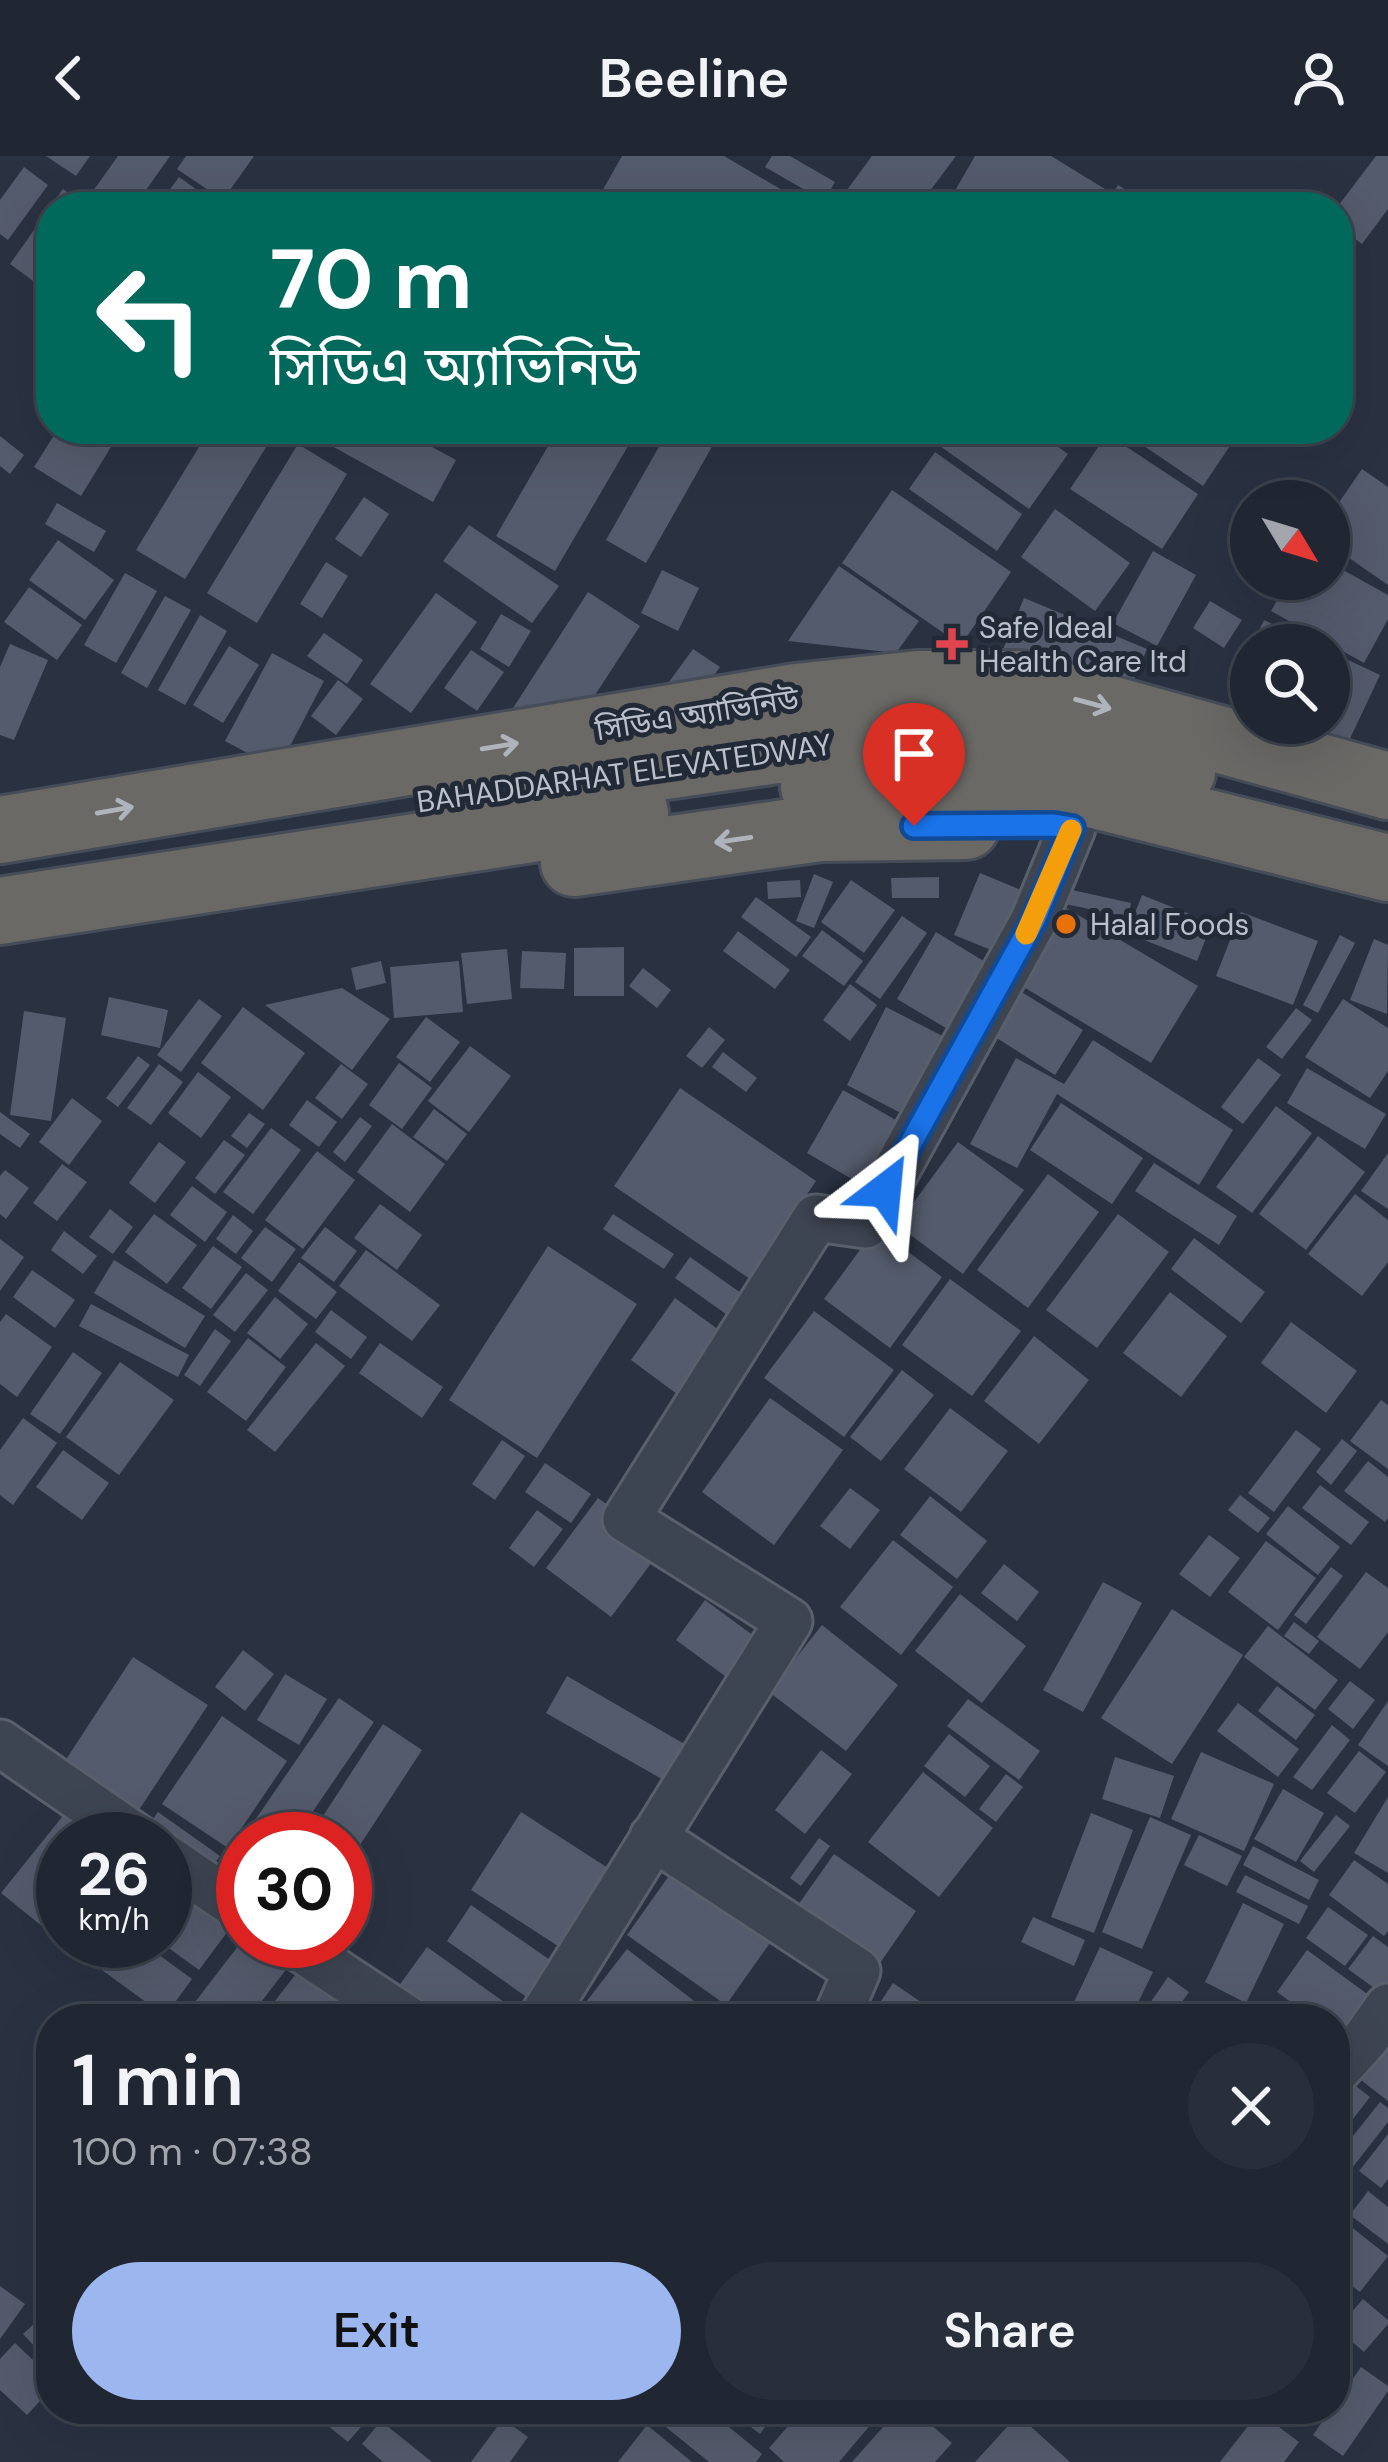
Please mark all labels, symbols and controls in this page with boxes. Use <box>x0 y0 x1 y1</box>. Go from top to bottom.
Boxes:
text: Beeline <box>599 43 789 114</box>
icon: back <box>36 45 102 111</box>
icon: person <box>1286 45 1352 111</box>
text: 70 m <box>270 225 473 334</box>
icon: left <box>72 240 228 396</box>
text: সিডিএ অ্যাভিনিউ <box>270 331 639 402</box>
north arrow <box>1230 480 1350 600</box>
map controls <box>1230 480 1350 744</box>
place label: Safe Ideal Health Care ltd <box>979 608 1187 681</box>
button: search <box>1230 624 1350 744</box>
marker: Safe Ideal Health Care ltd <box>936 628 968 660</box>
street label: সিডিএ অ্যাভিনিউ <box>592 679 802 749</box>
one-way arrow <box>1073 695 1111 717</box>
pin <box>863 703 965 826</box>
icon: arrive <box>881 721 947 787</box>
street label: BAHADDARHAT ELEVATEDWAY <box>414 725 834 821</box>
one-way arrow <box>480 733 519 756</box>
one-way arrow <box>95 798 134 821</box>
one-way arrow <box>715 829 754 852</box>
place label: Halal Foods <box>1090 905 1249 944</box>
marker: Halal Foods <box>1053 911 1079 937</box>
position arrow <box>822 1127 948 1253</box>
speed limit sign: 30 <box>216 1812 372 1968</box>
text: 26 <box>78 1835 150 1914</box>
text: km/h <box>79 1900 149 1939</box>
text: 1 min <box>72 2034 244 2127</box>
button: close <box>1188 2043 1314 2169</box>
text: 100 m · 07:38 <box>72 2126 313 2177</box>
button: Exit <box>72 2262 681 2400</box>
button: Share <box>705 2262 1314 2400</box>

